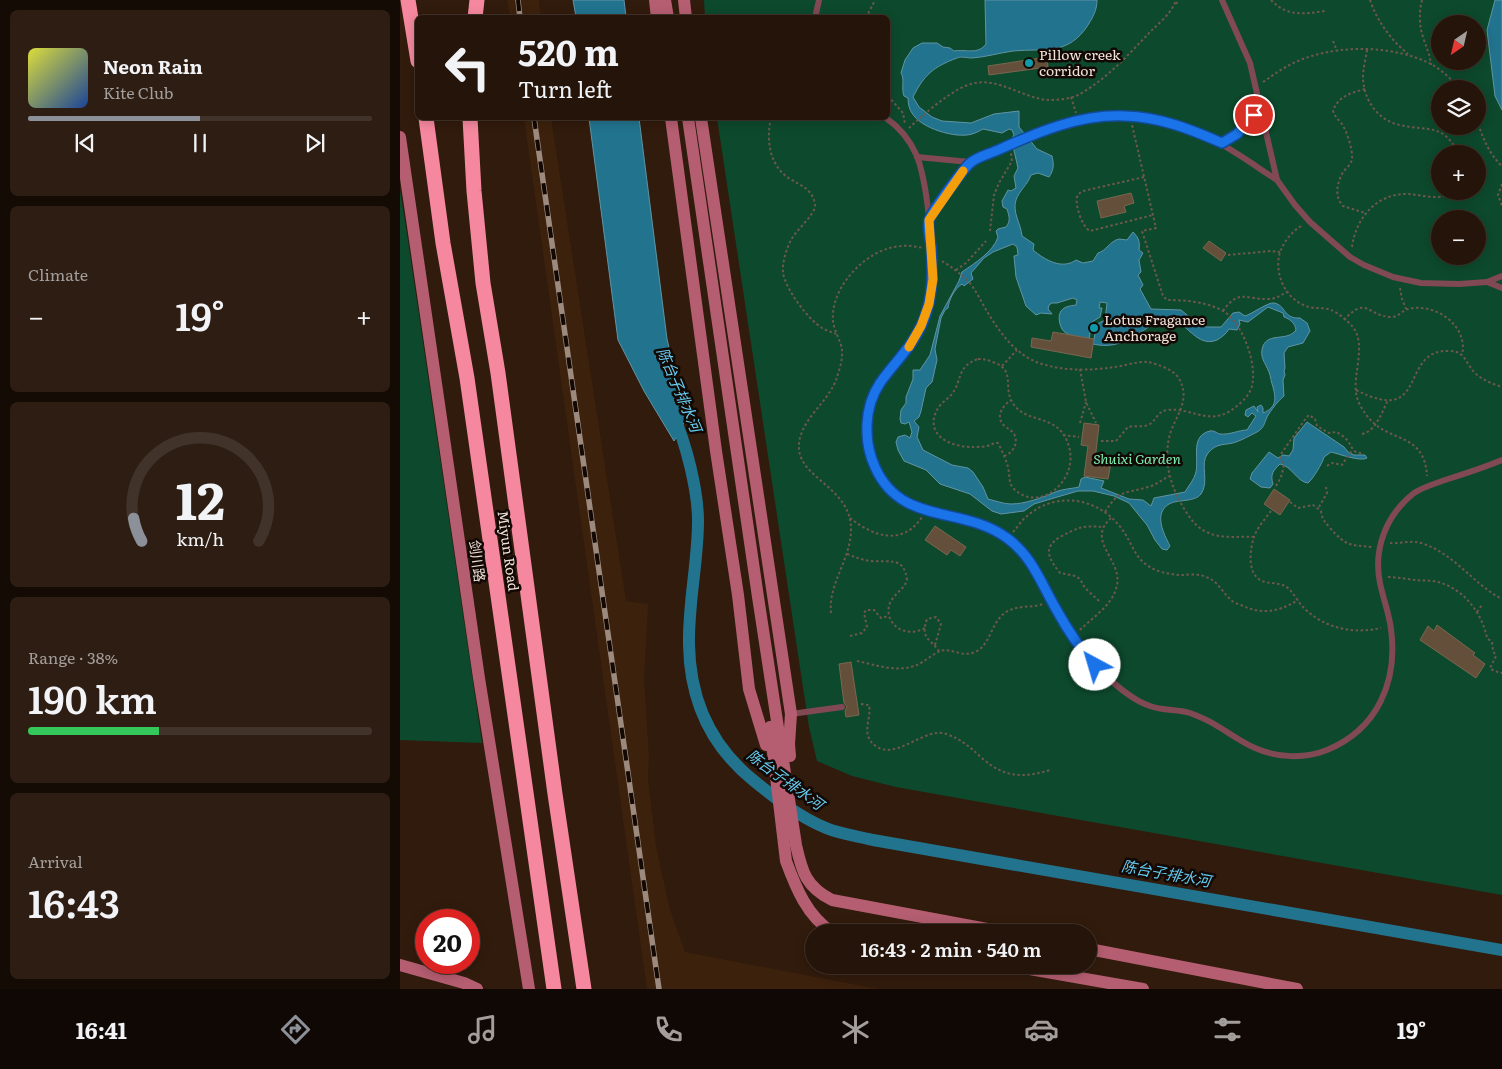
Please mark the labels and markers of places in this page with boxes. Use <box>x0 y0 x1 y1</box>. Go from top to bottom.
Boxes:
place label: Pillow creek corridor <box>1039 44 1121 80</box>
marker: Pillow creek corridor <box>1023 57 1035 69</box>
pin <box>1233 94 1275 136</box>
place label: Lotus Fragance Anchorage <box>1104 309 1205 345</box>
marker: Lotus Fragance Anchorage <box>1088 322 1100 334</box>

